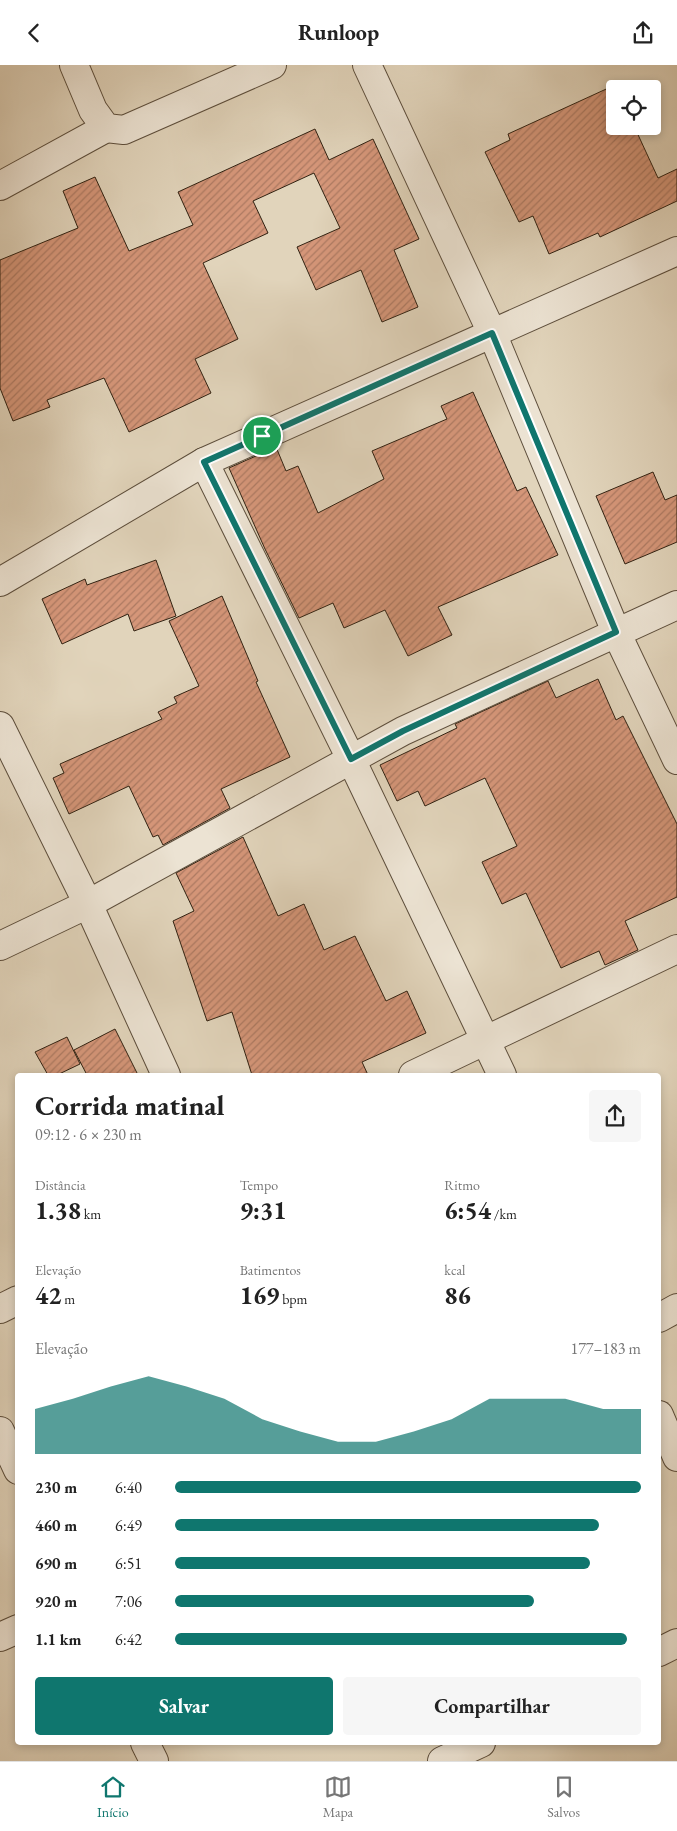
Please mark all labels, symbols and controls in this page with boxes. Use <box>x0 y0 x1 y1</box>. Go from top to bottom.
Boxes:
text: Runloop <box>298 18 379 47</box>
icon: back <box>20 19 48 47</box>
icon: share <box>629 19 657 47</box>
map controls <box>606 80 661 135</box>
button: locate <box>606 80 661 135</box>
pin <box>241 415 283 457</box>
icon: arrive <box>248 422 276 450</box>
text: Corrida matinal <box>35 1087 224 1123</box>
button: share <box>589 1090 641 1142</box>
text: 09:12 · 6 × 230 m <box>35 1124 142 1145</box>
text: Distância <box>35 1176 86 1194</box>
text: Tempo <box>240 1176 278 1194</box>
text: Ritmo <box>444 1176 480 1194</box>
text: 1.38 <box>35 1194 81 1226</box>
text: 9:31 <box>240 1194 286 1226</box>
text: 6:54 <box>444 1194 491 1226</box>
text: km <box>81 1205 101 1223</box>
text: /km <box>491 1205 517 1223</box>
text: Elevação <box>35 1261 81 1279</box>
text: Batimentos <box>240 1261 301 1279</box>
text: kcal <box>444 1261 465 1279</box>
text: 42 <box>35 1279 61 1311</box>
text: 169 <box>240 1279 279 1311</box>
text: 86 <box>444 1279 471 1311</box>
text: m <box>61 1290 75 1308</box>
text: bpm <box>279 1290 308 1308</box>
text: Elevação <box>35 1338 88 1359</box>
text: 177–183 m <box>570 1338 641 1359</box>
text: 230 m <box>35 1477 77 1498</box>
text: 6:40 <box>115 1477 142 1498</box>
text: 460 m <box>35 1515 77 1536</box>
text: 6:49 <box>115 1515 142 1536</box>
text: 690 m <box>35 1553 77 1574</box>
text: 6:51 <box>115 1553 142 1574</box>
text: 920 m <box>35 1591 77 1612</box>
text: 7:06 <box>115 1591 142 1612</box>
text: 1.1 km <box>35 1629 81 1650</box>
text: 6:42 <box>115 1629 142 1650</box>
button: Salvar <box>35 1677 333 1735</box>
button: Compartilhar <box>343 1677 641 1735</box>
tab: Início <box>97 1773 129 1821</box>
tab: Mapa <box>323 1773 353 1821</box>
tab: Salvos <box>547 1773 580 1821</box>

